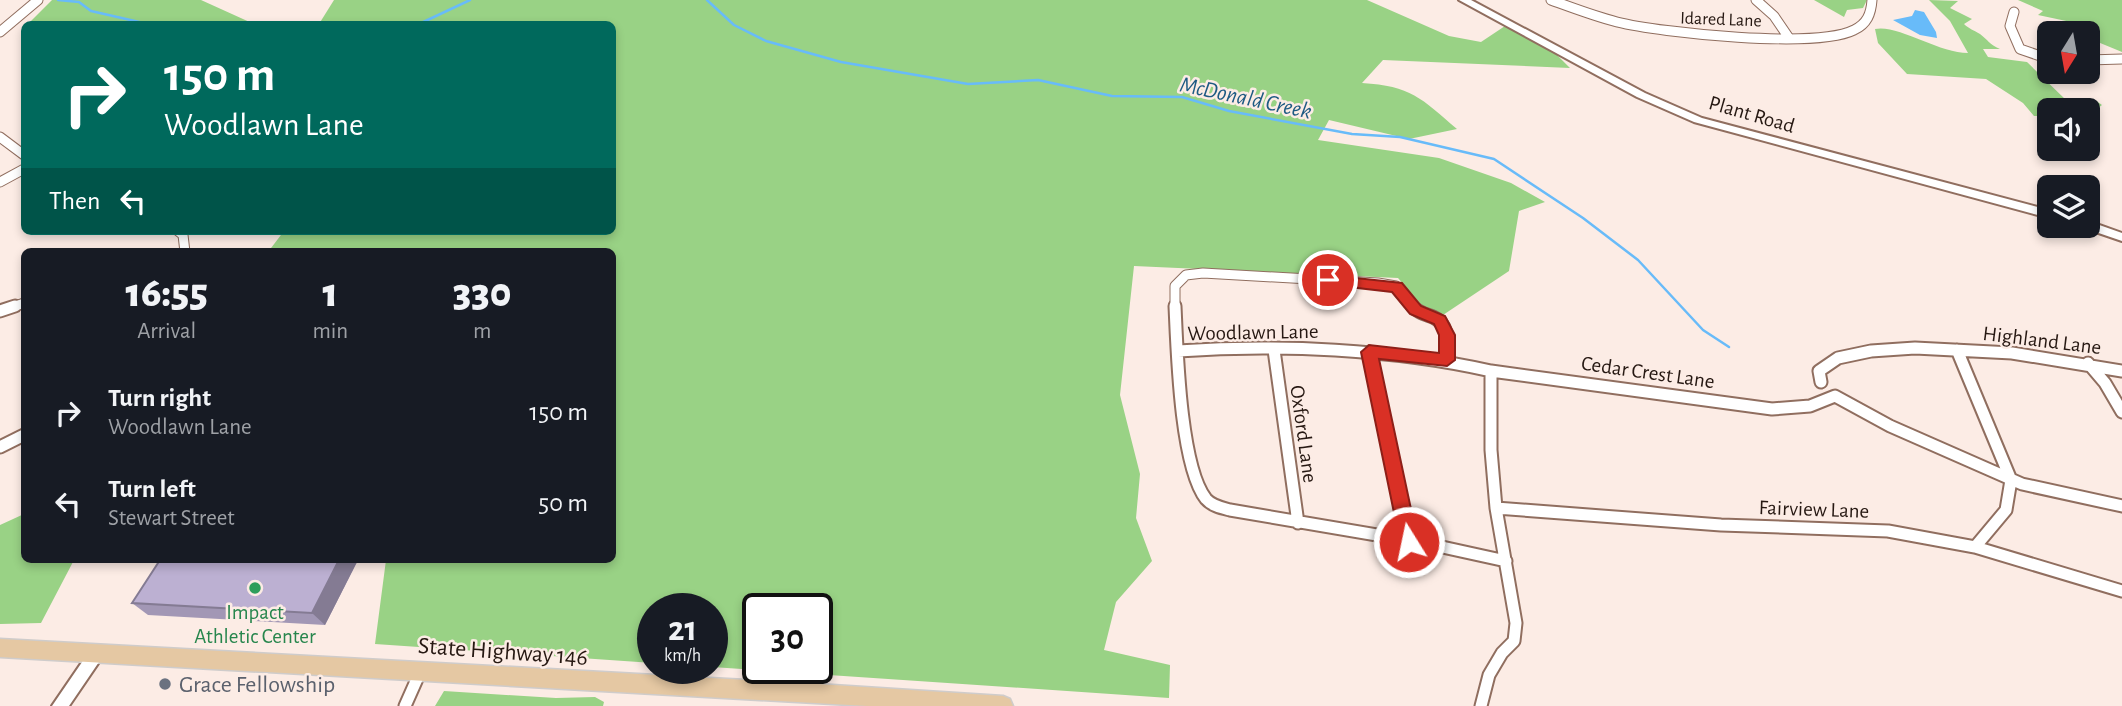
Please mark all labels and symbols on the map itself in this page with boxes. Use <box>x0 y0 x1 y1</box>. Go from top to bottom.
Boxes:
street label: Idared Lane <box>1680 10 1762 30</box>
north arrow <box>2037 21 2100 84</box>
water label: McDonald Creek <box>1178 73 1314 124</box>
street label: Plant Road <box>1706 92 1797 137</box>
pin <box>1298 250 1358 310</box>
street label: Woodlawn Lane <box>1187 321 1319 344</box>
street label: Highland Lane <box>1982 323 2102 358</box>
street label: Cedar Crest Lane <box>1580 353 1716 392</box>
street label: Oxford Lane <box>1286 384 1321 484</box>
street label: Fairview Lane <box>1758 497 1869 522</box>
position arrow <box>1372 505 1446 579</box>
marker: Impact Athletic Center <box>247 580 263 596</box>
speed limit sign: 30 <box>742 593 833 684</box>
place label: Impact Athletic Center <box>194 602 316 647</box>
street label: State Highway 146 <box>417 634 589 670</box>
place label: Grace Fellowship <box>179 673 335 697</box>
marker: Grace Fellowship <box>157 676 173 692</box>

